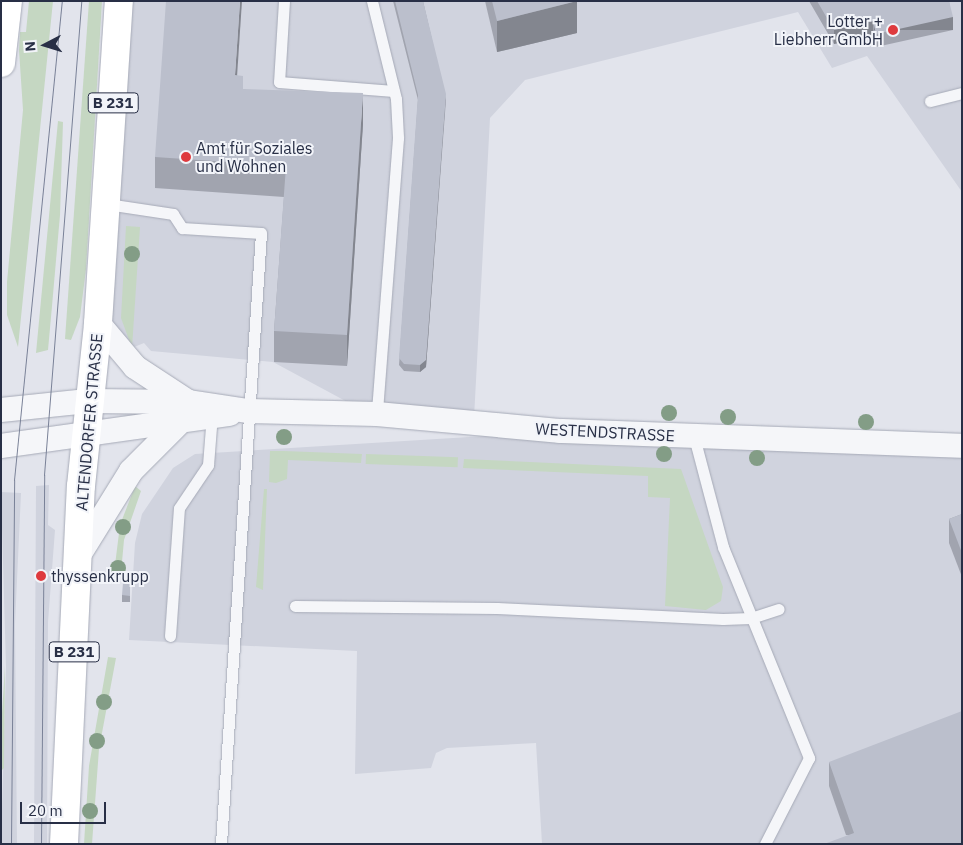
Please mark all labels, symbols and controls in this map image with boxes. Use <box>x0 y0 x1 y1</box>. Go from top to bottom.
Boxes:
place label: Lotter + Liebherr GmbH <box>774 11 883 49</box>
north arrow <box>20 20 70 70</box>
marker: Lotter + Liebherr GmbH <box>887 24 899 36</box>
text: N <box>21 40 39 52</box>
road number: B 231 <box>87 90 139 116</box>
place label: Amt für Soziales und Wohnen <box>196 138 313 176</box>
marker: Amt für Soziales und Wohnen <box>180 151 192 163</box>
street label: ALTENDORFER STRASSE <box>72 332 106 512</box>
street label: WESTENDSTRASSE <box>535 419 675 445</box>
place label: thyssenkrupp <box>51 566 149 586</box>
marker: thyssenkrupp <box>35 570 47 582</box>
road number: B 231 <box>48 640 100 664</box>
scale bar <box>22 792 109 824</box>
text: 20 m <box>28 801 63 820</box>

